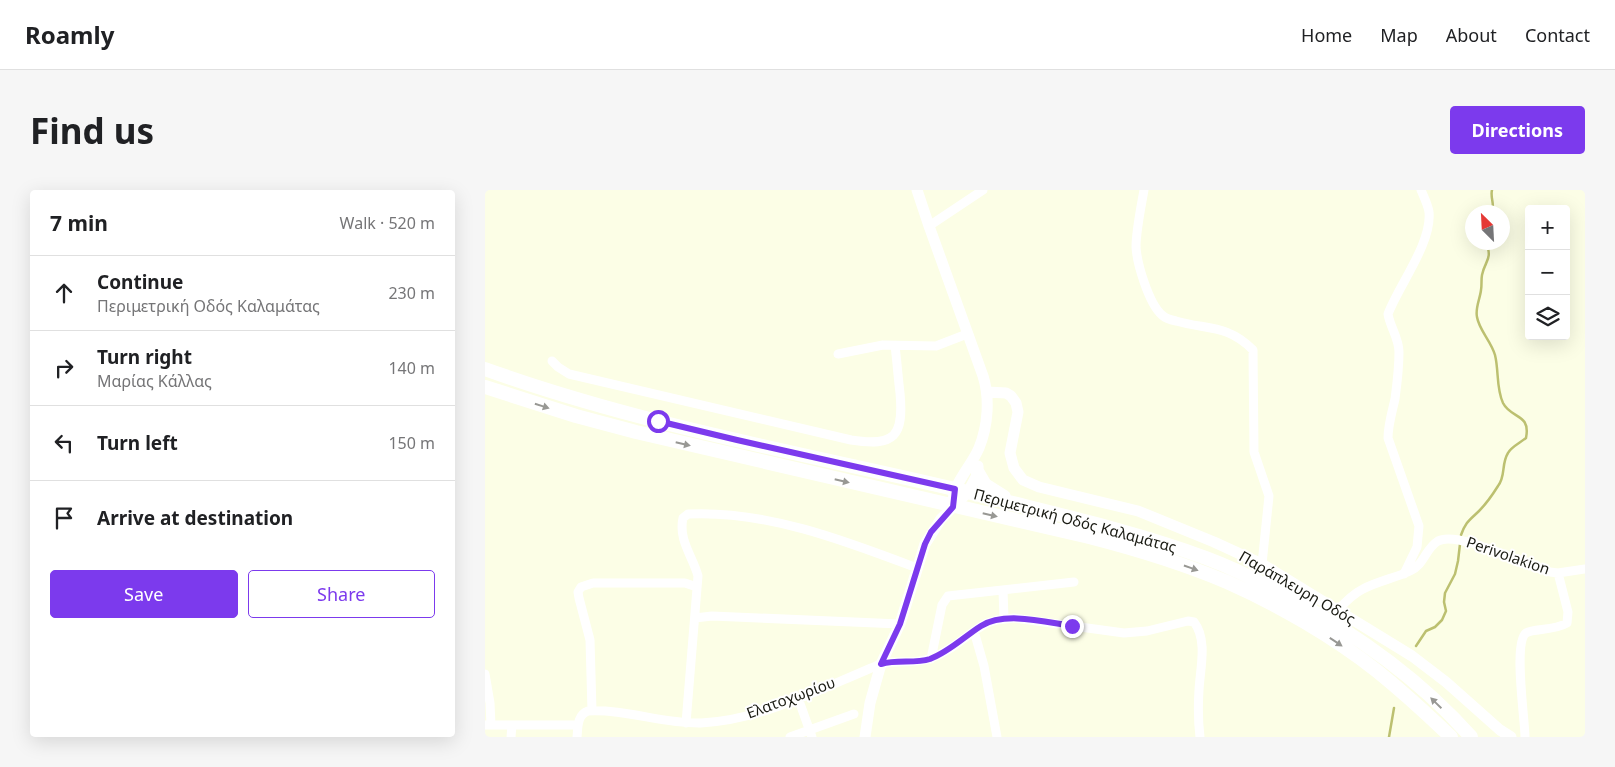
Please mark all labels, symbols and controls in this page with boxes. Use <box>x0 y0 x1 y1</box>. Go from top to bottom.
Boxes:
text: Roamly <box>25 18 114 51</box>
text: Home <box>1301 23 1352 47</box>
text: Map <box>1380 23 1418 47</box>
text: About <box>1446 23 1497 47</box>
text: Contact <box>1525 23 1590 47</box>
button: Directions <box>1450 106 1585 154</box>
text: Find us <box>30 107 154 154</box>
north arrow <box>1465 205 1510 250</box>
map controls <box>1525 205 1570 340</box>
button: + <box>1525 205 1570 250</box>
text: 7 min <box>50 209 108 237</box>
text: Walk · 520 m <box>340 212 435 234</box>
button: − <box>1525 250 1570 295</box>
text: Continue <box>97 269 183 295</box>
icon: ahead <box>50 279 78 307</box>
text: 230 m <box>388 282 435 304</box>
text: Περιμετρική Οδός Καλαμάτας <box>97 295 320 317</box>
button: layers <box>1525 295 1570 340</box>
text: Turn right <box>97 344 192 370</box>
icon: right <box>50 354 78 382</box>
text: 140 m <box>388 357 435 379</box>
text: Μαρίας Κάλλας <box>97 370 212 392</box>
one-way arrow <box>535 402 550 410</box>
route start <box>647 410 670 433</box>
icon: left <box>50 429 78 457</box>
text: Turn left <box>97 430 178 456</box>
text: 150 m <box>388 432 435 454</box>
one-way arrow <box>676 440 692 448</box>
one-way arrow <box>834 477 849 485</box>
street label: Περιμετρική Οδός Καλαμάτας <box>972 483 1179 557</box>
icon: arrive <box>50 504 78 532</box>
text: Arrive at destination <box>97 505 293 531</box>
one-way arrow <box>982 511 997 519</box>
street label: Perivolakion <box>1464 531 1553 579</box>
street label: Παράπλευρη Οδός <box>1236 546 1359 629</box>
one-way arrow <box>1184 565 1199 572</box>
button: Save <box>50 570 238 618</box>
button: Share <box>248 570 435 618</box>
route end <box>1061 615 1084 638</box>
one-way arrow <box>1329 637 1342 647</box>
street label: Ελατοχωρίου <box>743 672 838 722</box>
one-way arrow <box>1431 697 1443 709</box>

